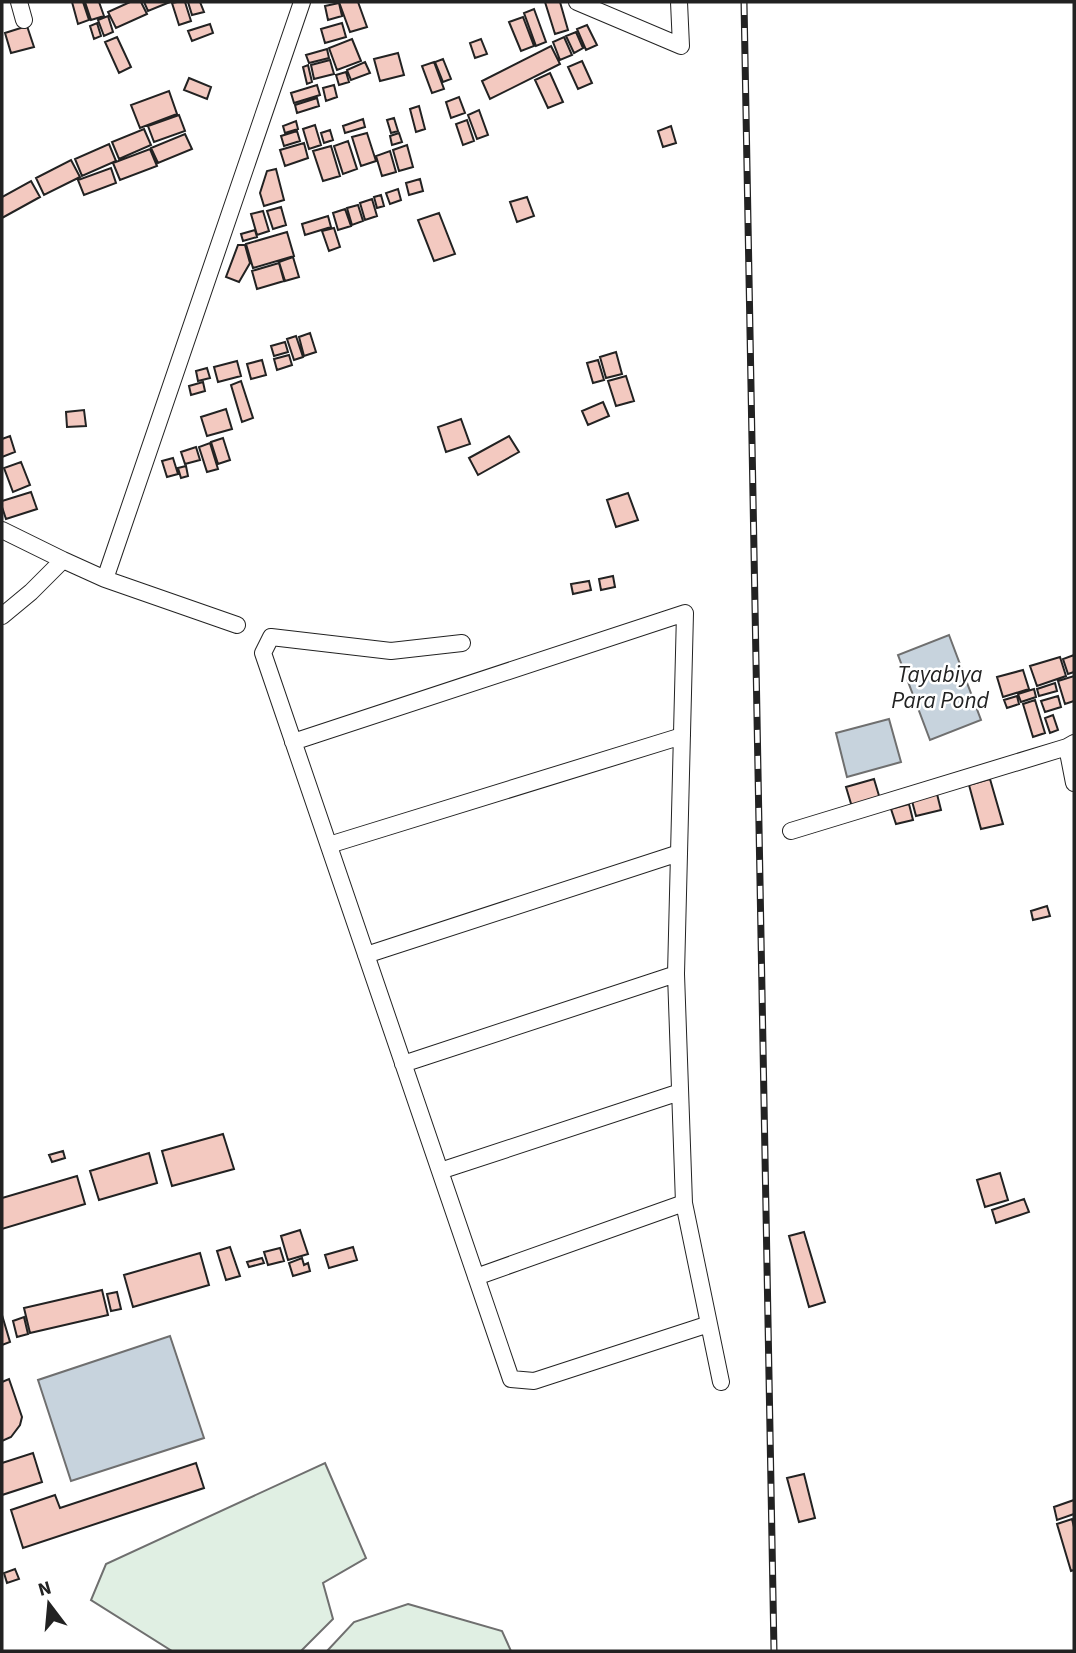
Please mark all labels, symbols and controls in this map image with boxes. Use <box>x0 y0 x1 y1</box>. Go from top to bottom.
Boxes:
water label: Tayabiya Para Pond <box>891 658 990 717</box>
north arrow <box>14 1569 84 1639</box>
text: N <box>35 1574 55 1604</box>

